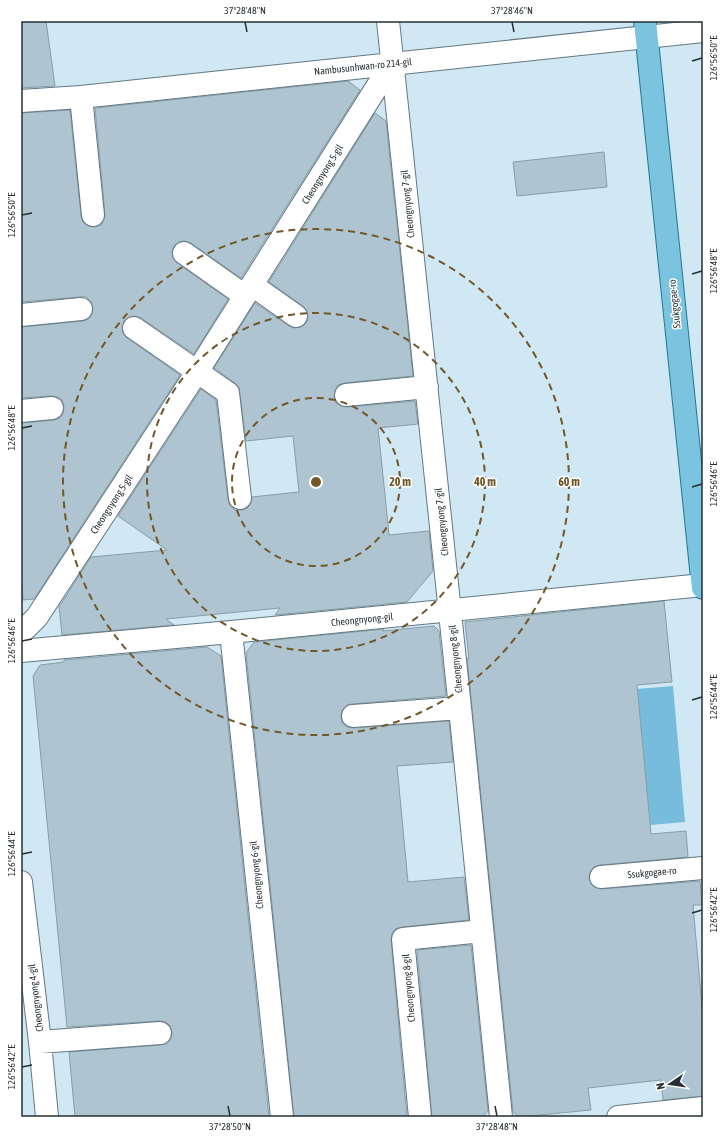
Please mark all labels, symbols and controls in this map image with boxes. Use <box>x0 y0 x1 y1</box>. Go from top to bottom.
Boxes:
text: 37°28'48"N <box>224 5 266 16</box>
text: 37°28'46"N <box>491 5 533 16</box>
text: 126°56'50"E <box>708 35 719 80</box>
street label: Nambusunhwan-ro 214-gil <box>314 56 413 77</box>
street label: Cheongnyong 5-gil <box>300 142 345 206</box>
street label: Cheongnyong 7-gil <box>398 169 417 238</box>
text: 126°56'50"E <box>6 192 17 237</box>
text: 126°56'48"E <box>708 248 719 293</box>
street label: Ssukgogae-ro <box>666 279 683 329</box>
text: 126°56'48"E <box>6 405 17 450</box>
text: 126°56'46"E <box>708 461 719 506</box>
street label: Cheongnyong 5-gil <box>88 472 135 536</box>
centre of rings <box>309 475 323 489</box>
text: 20 m <box>389 475 411 489</box>
text: 40 m <box>473 475 496 489</box>
text: 60 m <box>558 475 580 489</box>
street label: Cheongnyong 7-gil <box>432 487 451 556</box>
street label: Cheongnyong-gil <box>331 611 394 628</box>
text: 126°56'46"E <box>6 618 17 663</box>
street label: Cheongnyong 8-gil <box>446 624 465 693</box>
text: 126°56'44"E <box>708 674 719 719</box>
text: 126°56'44"E <box>6 831 17 876</box>
street label: Cheongnyong 6-gil <box>247 840 266 909</box>
street label: Ssukgogae-ro <box>627 865 677 880</box>
text: 126°56'42"E <box>708 887 719 932</box>
street label: Cheongnyong 8-gil <box>400 953 417 1022</box>
street label: Cheongnyong 4-gil <box>26 963 45 1032</box>
text: 126°56'42"E <box>6 1044 17 1089</box>
north arrow <box>650 1064 690 1104</box>
text: N <box>654 1082 667 1091</box>
text: 37°28'50"N <box>209 1121 251 1132</box>
text: 37°28'48"N <box>476 1121 518 1132</box>

